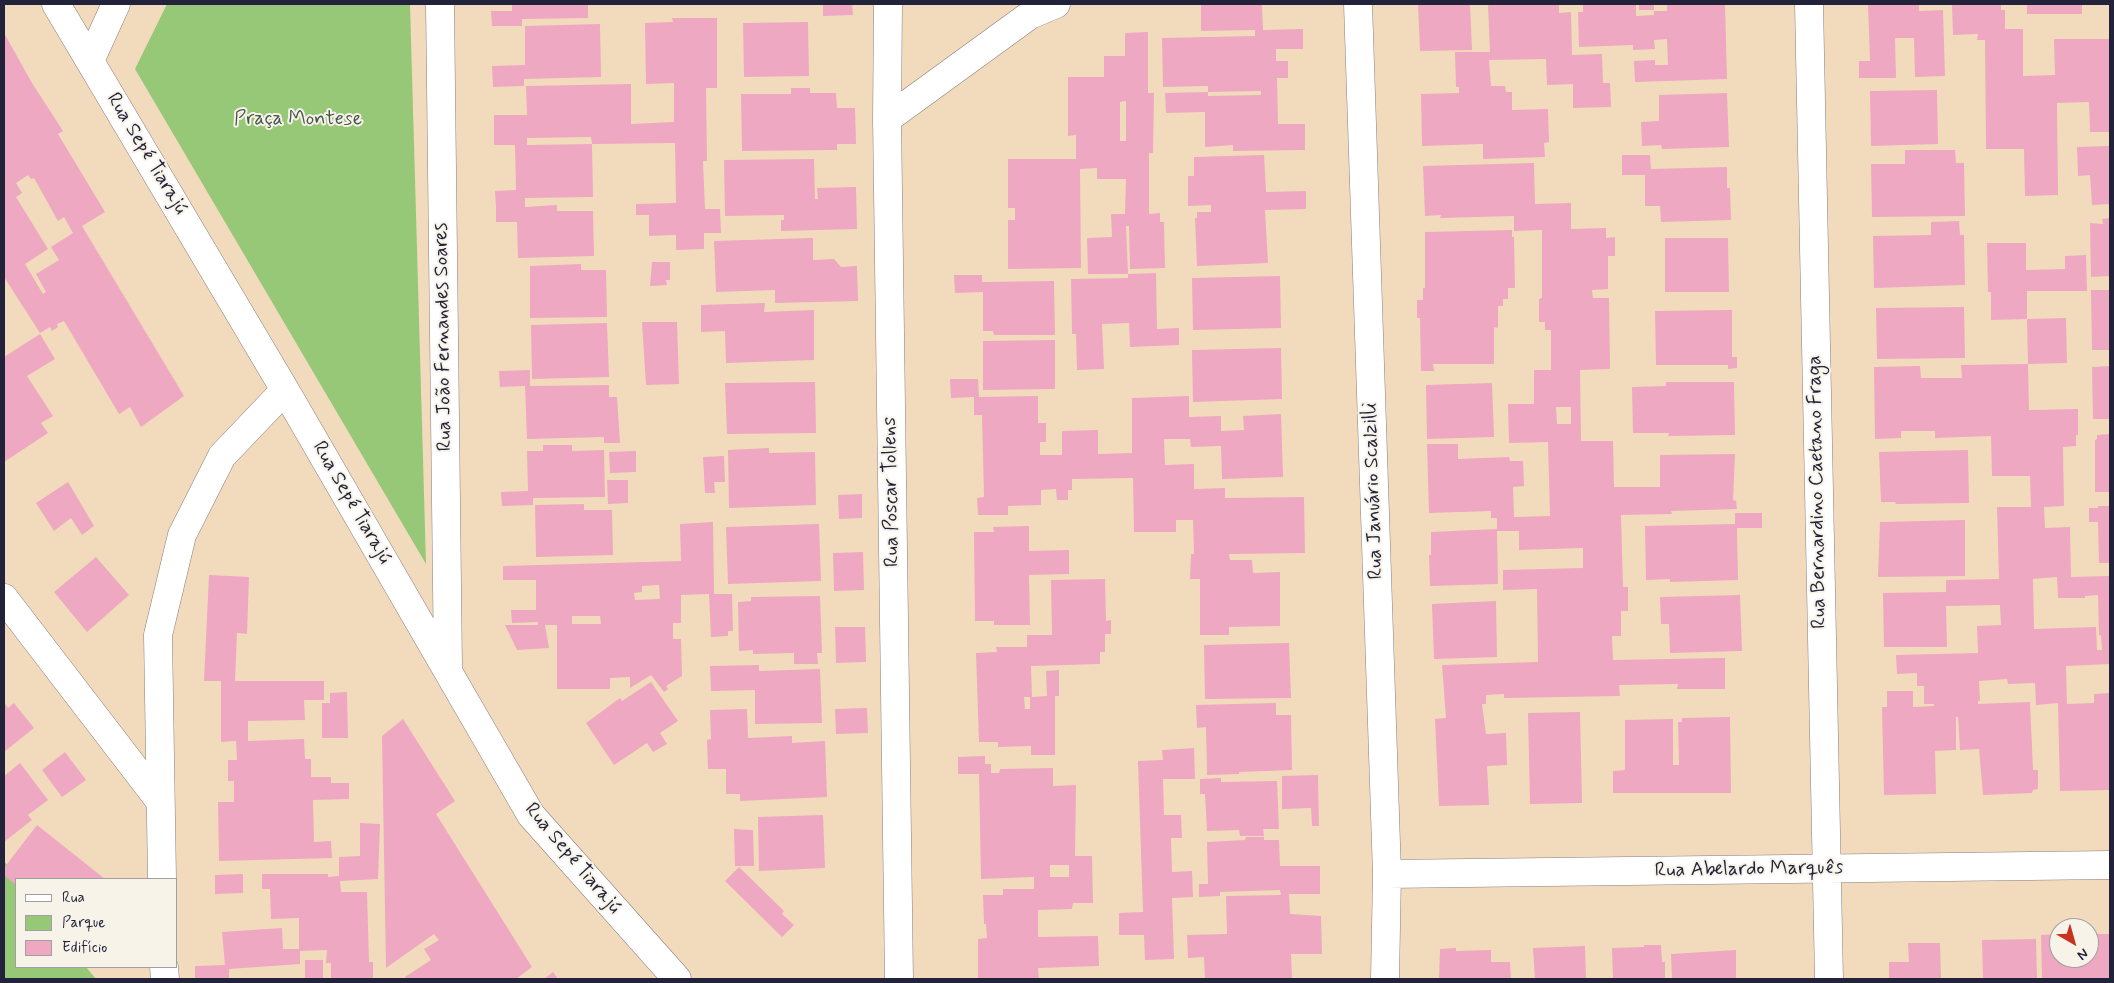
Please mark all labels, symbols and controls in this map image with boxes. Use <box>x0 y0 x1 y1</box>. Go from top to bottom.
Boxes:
street label: Rua Sepé Tiarajú <box>100 89 192 219</box>
park label: Praça Montese <box>234 108 362 132</box>
street label: Rua João Fernandes Soares <box>430 223 458 451</box>
street label: Rua Bernardino Caetano Fraga <box>1804 355 1832 629</box>
street label: Rua Januário Scalzilli <box>1359 402 1389 580</box>
street label: Rua Poscar Tollens <box>879 417 905 567</box>
street label: Rua Sepé Tiarajú <box>306 437 396 569</box>
street label: Rua Sepé Tiarajú <box>519 799 625 919</box>
street label: Rua Abelardo Marquês <box>1654 856 1844 884</box>
legend <box>15 878 178 968</box>
text: Rua <box>62 888 85 908</box>
text: Parque <box>62 913 105 933</box>
north arrow <box>2049 918 2099 968</box>
text: Edifício <box>62 938 107 958</box>
text: N <box>2073 944 2092 964</box>

